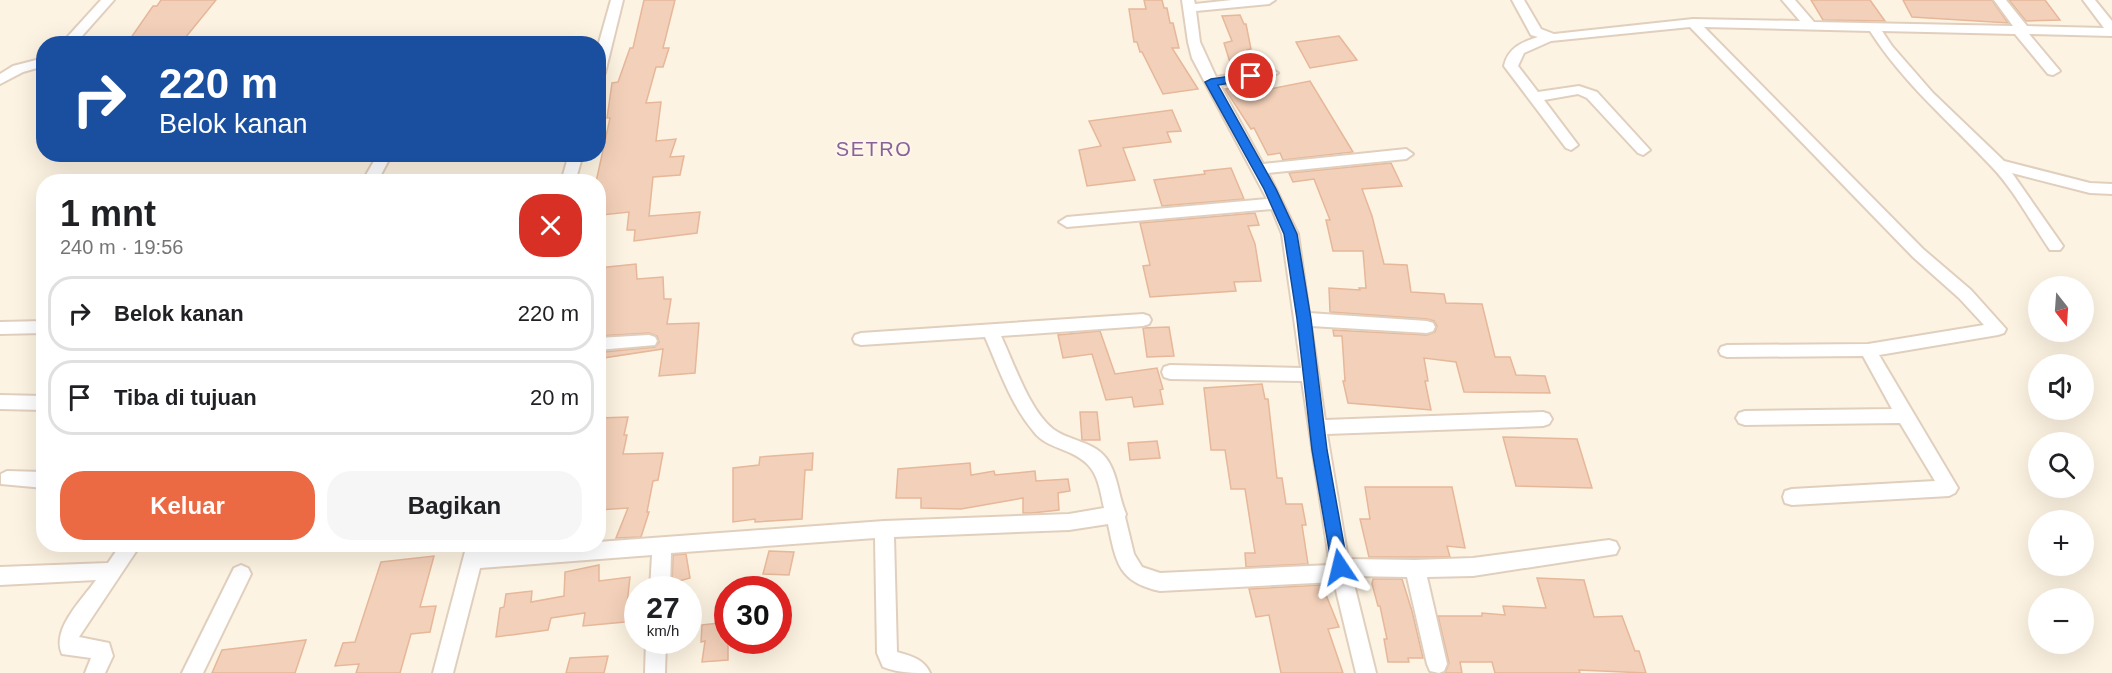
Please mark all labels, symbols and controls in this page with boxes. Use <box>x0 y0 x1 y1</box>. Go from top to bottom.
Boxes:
pin <box>1225 50 1276 101</box>
icon: arrive <box>1234 59 1267 92</box>
icon: right <box>60 60 138 138</box>
text: 220 m <box>159 60 278 107</box>
text: Belok kanan <box>159 109 308 139</box>
district label: SETRO <box>836 138 912 160</box>
text: 1 mnt <box>60 193 156 234</box>
button: close <box>519 194 582 257</box>
text: 240 m · 19:56 <box>60 236 183 258</box>
north arrow <box>2028 276 2094 342</box>
map controls <box>2028 276 2094 654</box>
icon: right <box>63 297 96 330</box>
text: Belok kanan <box>114 301 244 326</box>
text: 220 m <box>518 301 579 326</box>
button: sound <box>2028 354 2094 420</box>
icon: arrive <box>63 381 96 414</box>
text: Tiba di tujuan <box>114 385 257 410</box>
text: 20 m <box>530 385 579 410</box>
button: search <box>2028 432 2094 498</box>
button: Keluar <box>60 471 315 540</box>
button: Bagikan <box>327 471 582 540</box>
button: + <box>2028 510 2094 576</box>
position arrow <box>1308 535 1372 599</box>
speed limit sign: 30 <box>714 576 792 654</box>
button: − <box>2028 588 2094 654</box>
text: 27 <box>646 591 680 624</box>
text: km/h <box>647 622 679 639</box>

